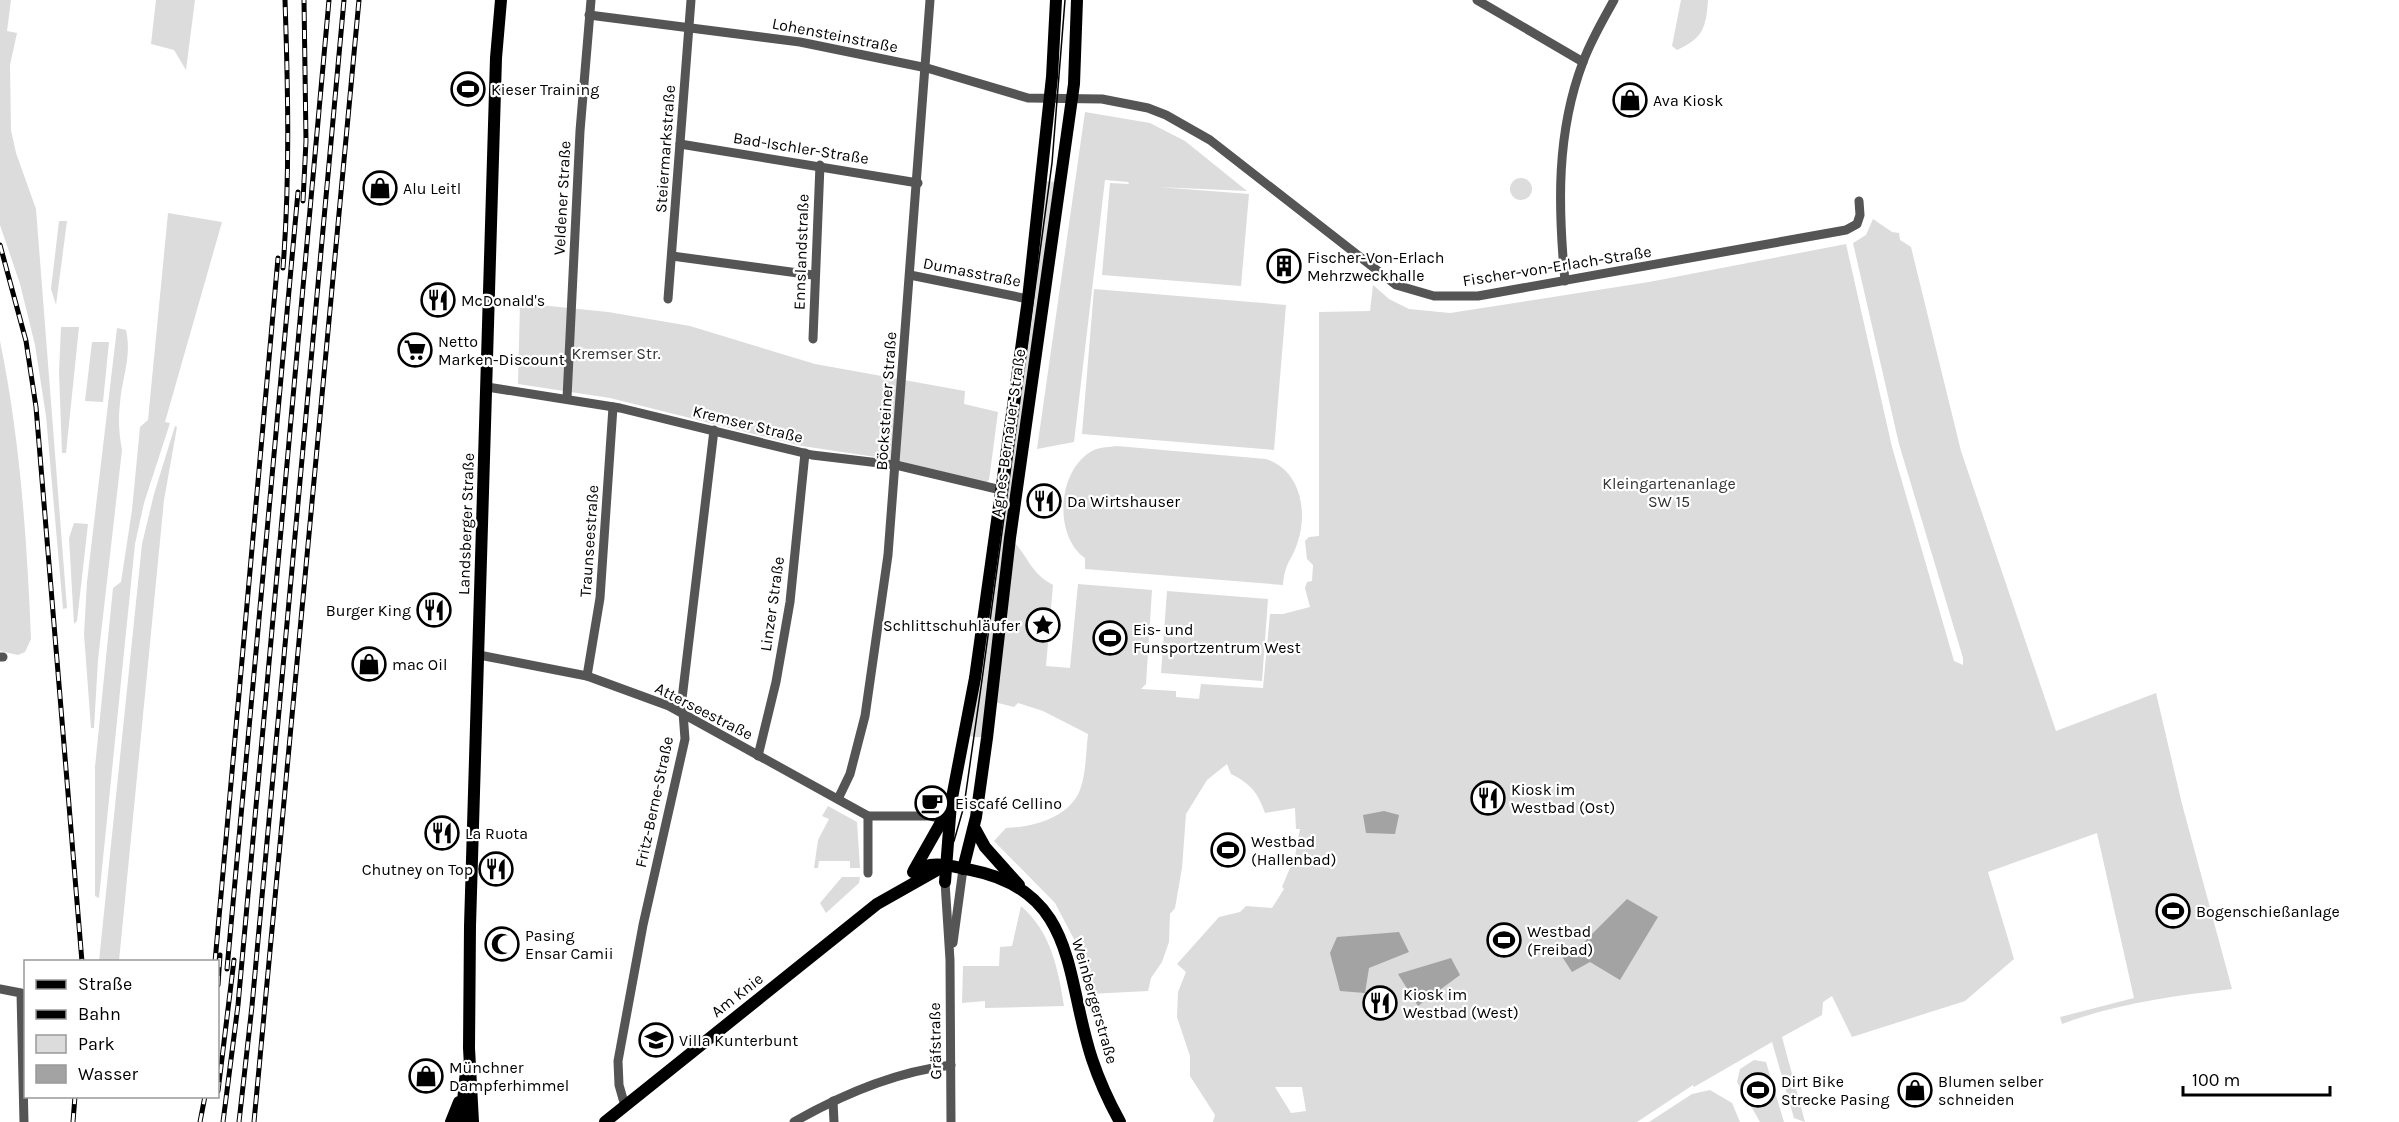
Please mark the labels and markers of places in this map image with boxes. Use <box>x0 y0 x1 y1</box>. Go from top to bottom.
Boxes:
sports icon: Kieser Training <box>450 71 486 107</box>
place label: Kieser Training <box>491 80 599 99</box>
shop icon: Ava Kiosk <box>1612 82 1648 118</box>
place label: Ava Kiosk <box>1653 91 1723 110</box>
shop icon: Alu Leitl <box>362 170 398 206</box>
place label: Alu Leitl <box>403 179 461 198</box>
building icon: Fischer-Von-Erlach Mehrzweckhalle <box>1266 248 1302 284</box>
place label: Fischer-Von-Erlach Mehrzweckhalle <box>1307 248 1444 285</box>
restaurant icon: McDonald's <box>420 282 456 318</box>
place label: McDonald's <box>461 291 545 310</box>
supermarket icon: Netto Marken-Discount <box>397 332 433 368</box>
place label: Netto Marken-Discount <box>438 332 565 369</box>
restaurant icon: Da Wirtshauser <box>1026 483 1062 519</box>
place label: Da Wirtshauser <box>1067 492 1180 511</box>
restaurant icon: Burger King <box>416 592 452 628</box>
place label: Burger King <box>326 601 411 620</box>
place icon: Schlittschuhläufer <box>1025 607 1061 643</box>
place label: Schlittschuhläufer <box>883 616 1020 635</box>
sports icon: Eis- und Funsportzentrum West <box>1092 620 1128 656</box>
place label: Eis- und Funsportzentrum West <box>1133 620 1301 657</box>
shop icon: mac Oil <box>351 646 387 682</box>
place label: mac Oil <box>392 655 447 674</box>
restaurant icon: Kiosk im Westbad (Ost) <box>1470 780 1506 816</box>
place label: Kiosk im Westbad (Ost) <box>1511 780 1615 817</box>
cafe icon: Eiscafé Cellino <box>914 785 950 821</box>
place label: Eiscafé Cellino <box>955 794 1062 813</box>
restaurant icon: La Ruota <box>424 815 460 851</box>
place label: La Ruota <box>465 824 528 843</box>
sports icon: Westbad (Hallenbad) <box>1210 832 1246 868</box>
place label: Westbad (Hallenbad) <box>1251 832 1336 869</box>
restaurant icon: Chutney on Top <box>478 851 514 887</box>
place label: Chutney on Top <box>362 860 473 879</box>
sports icon: Bogenschießanlage <box>2155 893 2191 929</box>
place label: Bogenschießanlage <box>2196 902 2340 921</box>
sports icon: Westbad (Freibad) <box>1486 922 1522 958</box>
place label: Westbad (Freibad) <box>1527 922 1593 959</box>
mosque icon: Pasing Ensar Camii <box>484 926 520 962</box>
place label: Pasing Ensar Camii <box>525 926 614 963</box>
restaurant icon: Kiosk im Westbad (West) <box>1362 985 1398 1021</box>
place label: Kiosk im Westbad (West) <box>1403 985 1519 1022</box>
school or university icon: Villa Kunterbunt <box>638 1022 674 1058</box>
place label: Villa Kunterbunt <box>679 1031 798 1050</box>
shop icon: Münchner Dampferhimmel <box>408 1058 444 1094</box>
place label: Münchner Dampferhimmel <box>449 1058 569 1095</box>
sports icon: Dirt Bike Strecke Pasing <box>1740 1072 1776 1108</box>
place label: Dirt Bike Strecke Pasing <box>1781 1072 1890 1109</box>
shop icon: Blumen selber schneiden <box>1897 1072 1933 1108</box>
place label: Blumen selber schneiden <box>1938 1072 2044 1109</box>

